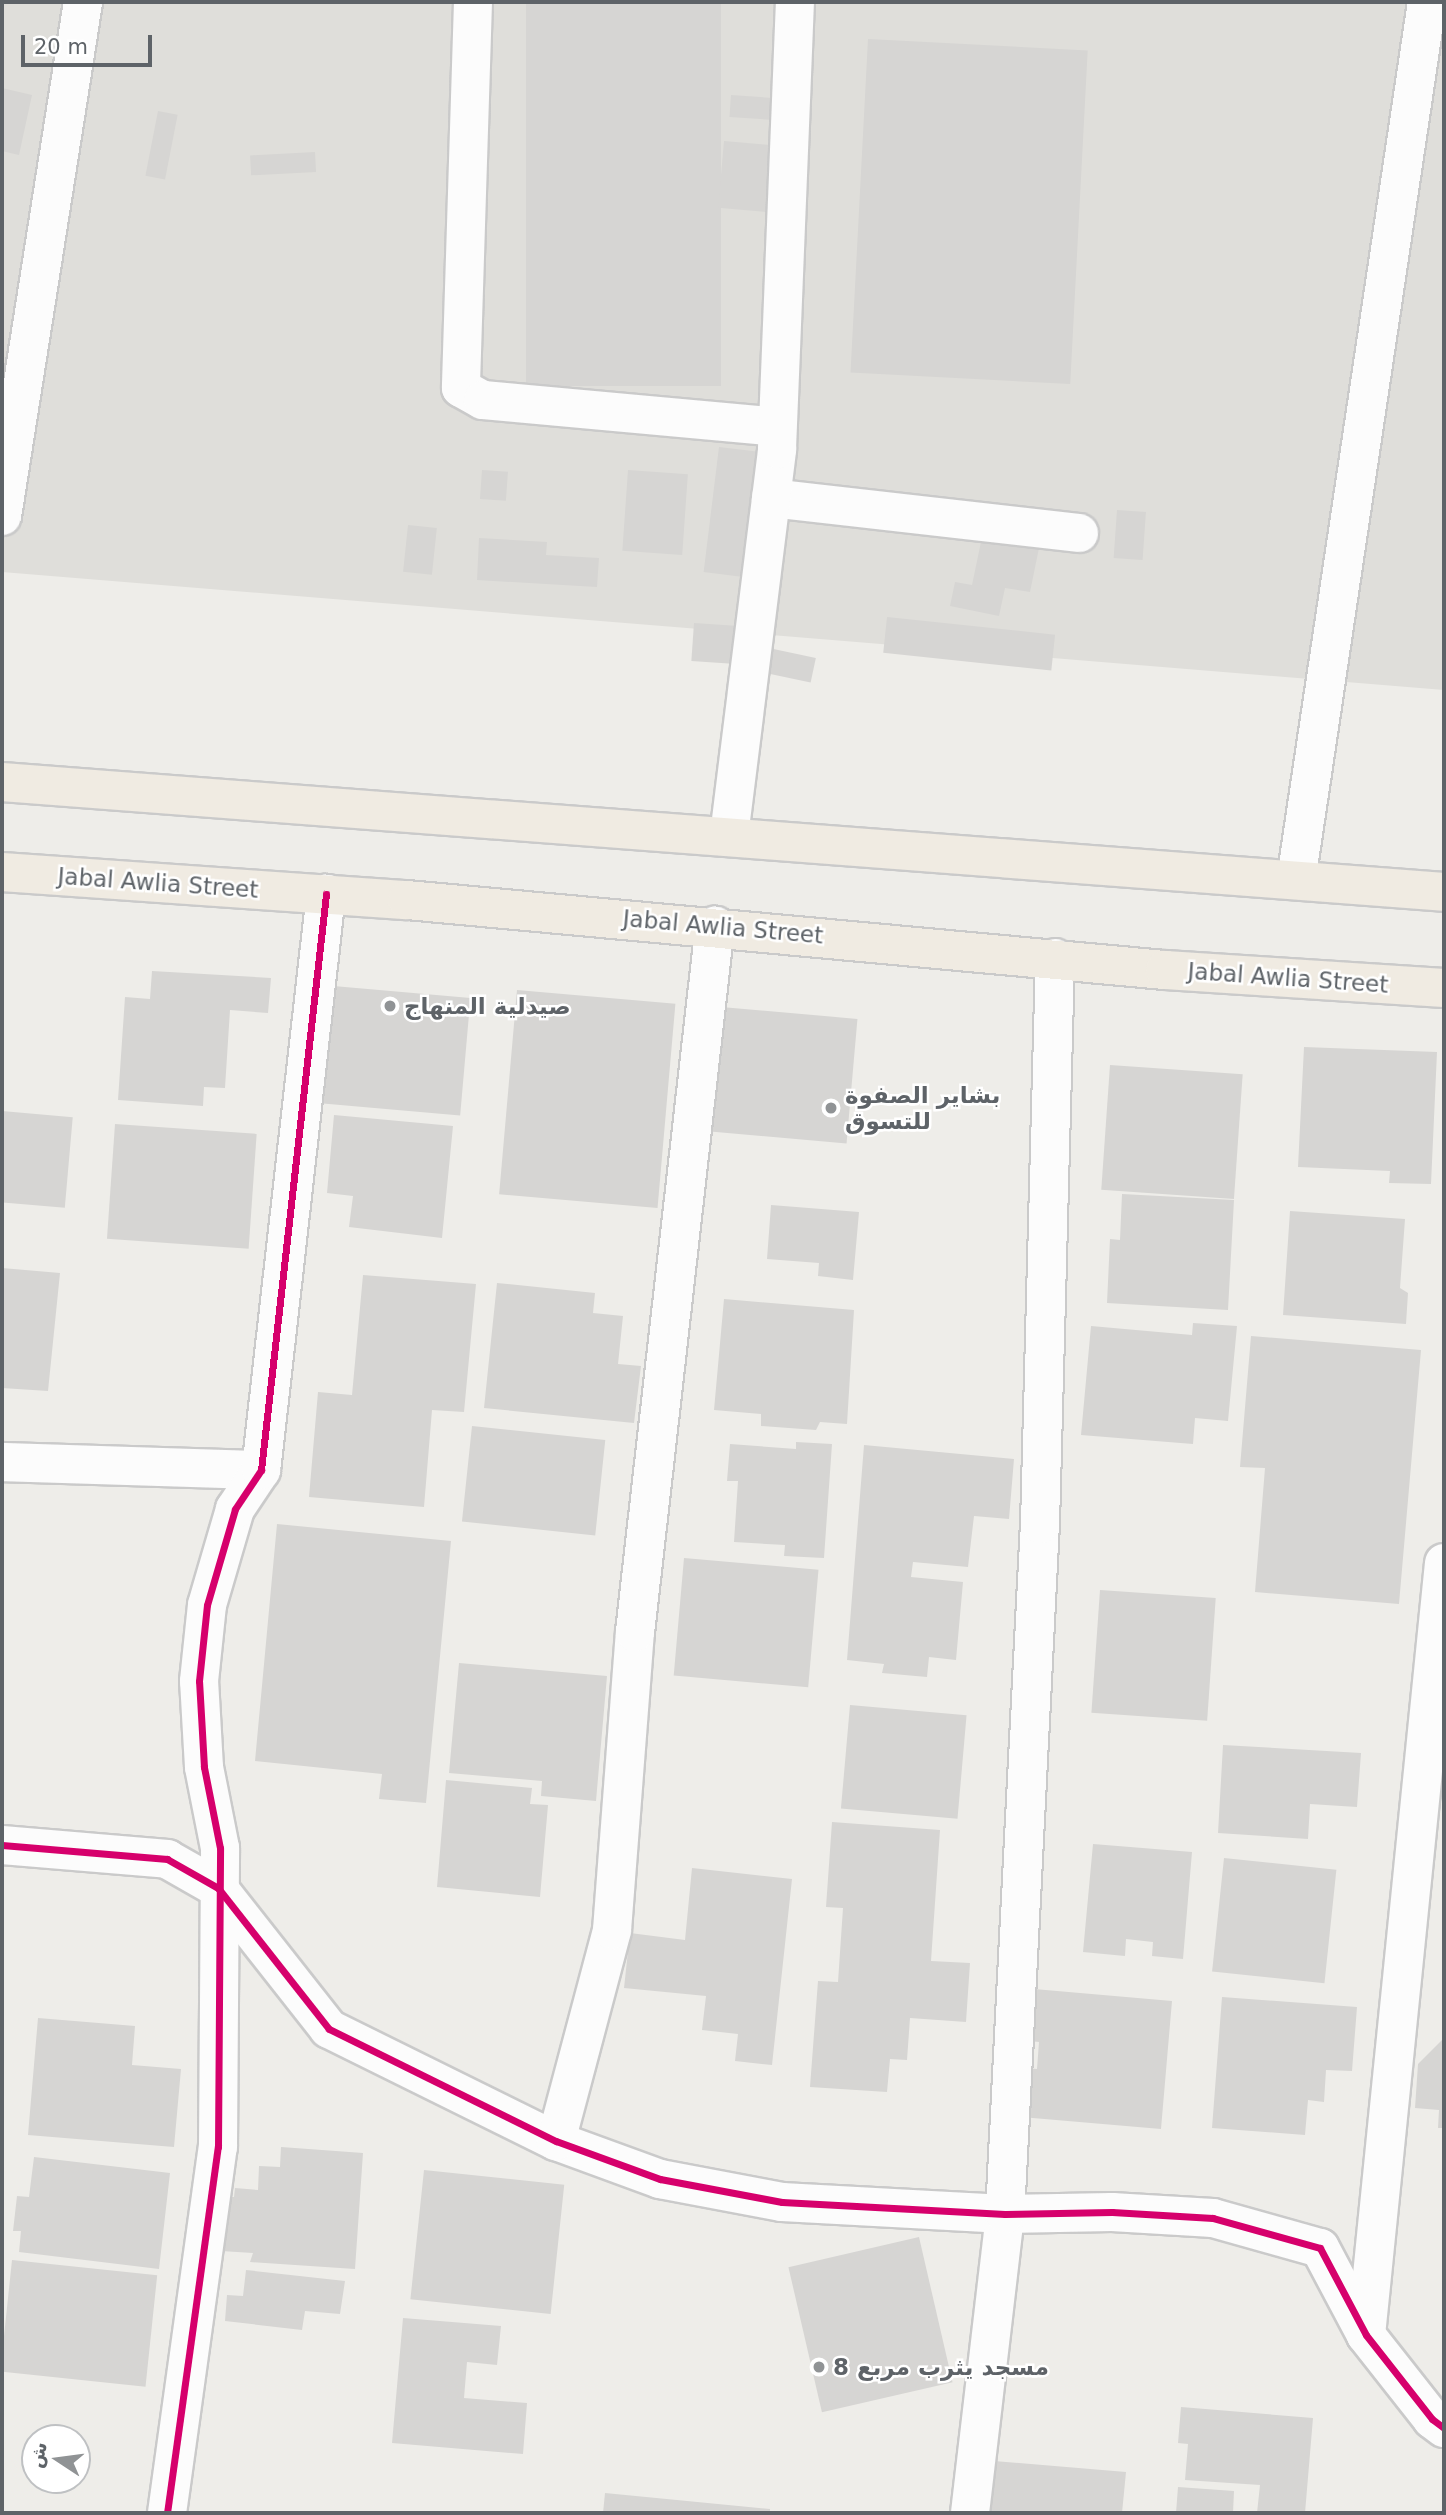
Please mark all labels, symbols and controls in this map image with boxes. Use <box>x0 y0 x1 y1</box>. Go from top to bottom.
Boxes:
scale bar <box>24 21 156 65</box>
text: 20 m <box>34 35 88 59</box>
street label: Jabal Awlia Street <box>57 862 259 904</box>
street label: Jabal Awlia Street <box>622 904 824 950</box>
street label: Jabal Awlia Street <box>1187 957 1389 999</box>
place label: صيدلية المنهاج <box>404 992 571 1020</box>
marker: صيدلية المنهاج <box>382 998 398 1014</box>
place label: بشاير الصفوة للتسوق <box>845 1081 1000 1135</box>
marker: بشاير الصفوة للتسوق <box>823 1100 839 1116</box>
place label: مسجد يثرب مربع 8 <box>833 2353 1049 2381</box>
marker: مسجد يثرب مربع 8 <box>811 2359 827 2375</box>
north arrow <box>21 2424 91 2494</box>
text: ش <box>24 2439 51 2470</box>

